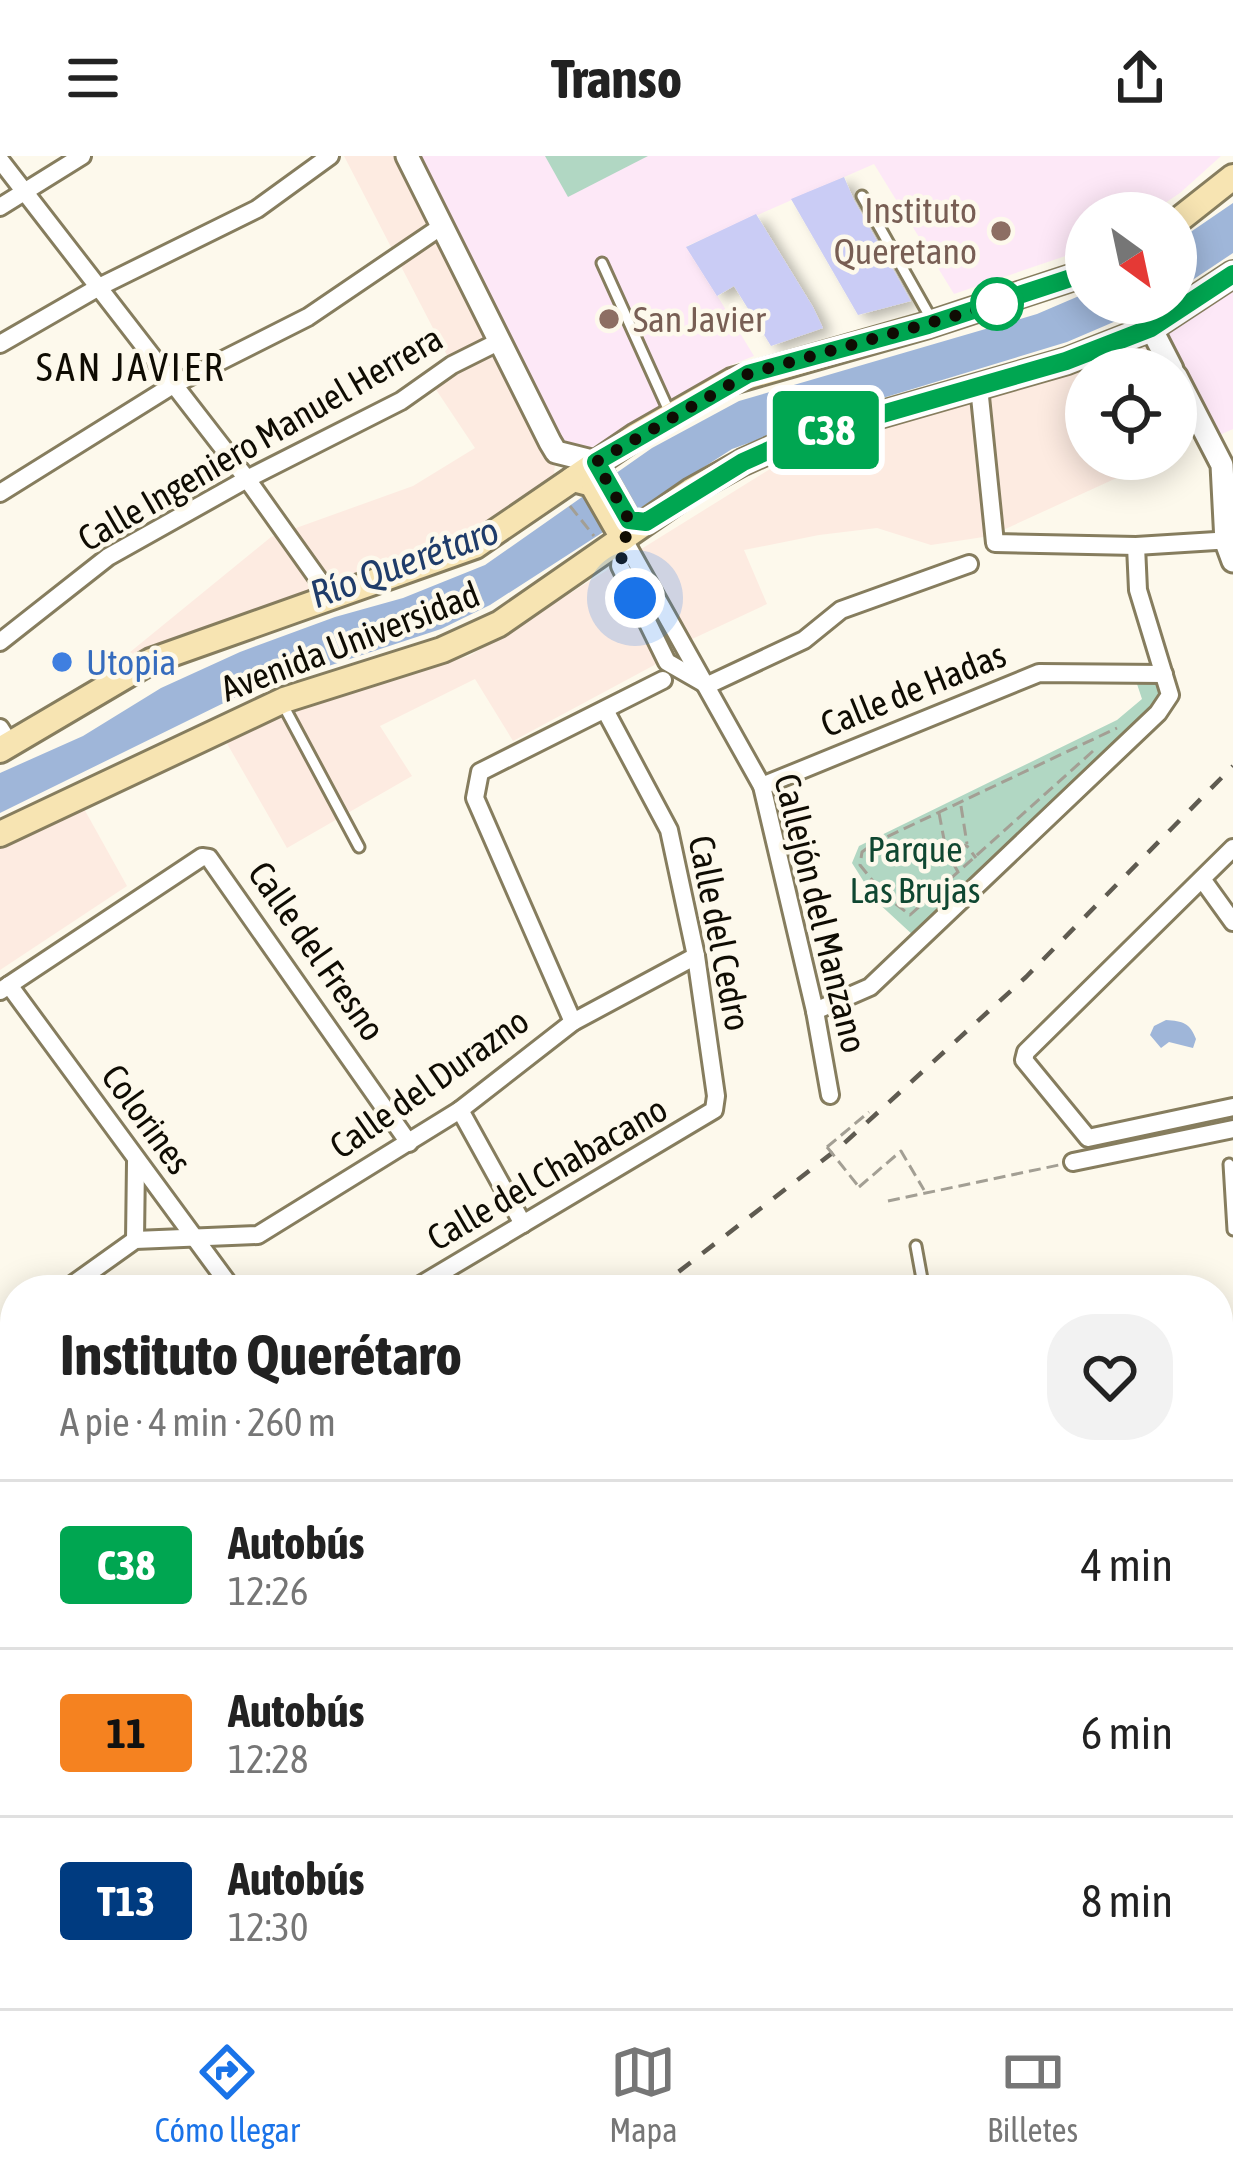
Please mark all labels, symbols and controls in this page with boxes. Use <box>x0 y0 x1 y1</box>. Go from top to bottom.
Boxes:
icon: menu <box>60 45 126 111</box>
icon: share <box>1107 45 1173 111</box>
text: Transo <box>551 48 682 109</box>
place label: Instituto Queretano <box>834 189 977 272</box>
north arrow <box>1065 192 1197 324</box>
map controls <box>1065 192 1197 480</box>
marker: Instituto Queretano <box>988 218 1014 244</box>
unlabelled marker <box>972 279 1022 329</box>
place label: San Javier <box>633 298 767 340</box>
marker: San Javier <box>596 306 622 332</box>
street label: Calle Ingeniero Manuel Herrera <box>71 317 449 559</box>
district label: SAN JAVIER <box>36 345 226 389</box>
button: locate <box>1065 348 1197 480</box>
line badge: C38 <box>757 391 895 469</box>
text: C38 <box>797 406 855 454</box>
water label: Río Querétaro <box>304 508 504 616</box>
your location <box>605 568 665 628</box>
street label: Avenida Universidad <box>215 572 485 710</box>
street label: Calle de Hadas <box>815 633 1011 745</box>
place label: Utopia <box>86 641 176 683</box>
marker: Utopia <box>49 649 75 675</box>
street label: Callejón del Manzano <box>766 769 876 1057</box>
park label: Parque Las Brujas <box>849 828 981 911</box>
street label: Calle del Cedro <box>681 832 759 1034</box>
street label: Calle del Fresno <box>240 853 394 1049</box>
street label: Calle del Durazno <box>322 999 536 1167</box>
street label: Colorines <box>93 1056 201 1182</box>
street label: Calle del Chabacano <box>420 1087 674 1259</box>
button: heart <box>1047 1314 1173 1440</box>
text: Instituto Querétaro <box>60 1322 462 1387</box>
text: A pie · 4 min · 260 m <box>60 1400 336 1444</box>
text: Autobús <box>228 1517 364 1569</box>
text: 4 min <box>1081 1539 1173 1591</box>
text: C38 <box>97 1541 155 1589</box>
text: 12:26 <box>228 1569 308 1613</box>
text: Autobús <box>228 1685 364 1737</box>
text: 6 min <box>1081 1707 1173 1759</box>
text: 11 <box>106 1709 146 1757</box>
text: 12:28 <box>228 1737 308 1781</box>
text: Autobús <box>228 1853 364 1905</box>
text: 8 min <box>1081 1875 1173 1927</box>
text: T13 <box>97 1877 155 1925</box>
text: 12:30 <box>228 1905 308 1949</box>
tab: Cómo llegar <box>155 2039 300 2149</box>
tab: Mapa <box>609 2039 678 2149</box>
tab: Billetes <box>987 2039 1078 2149</box>

